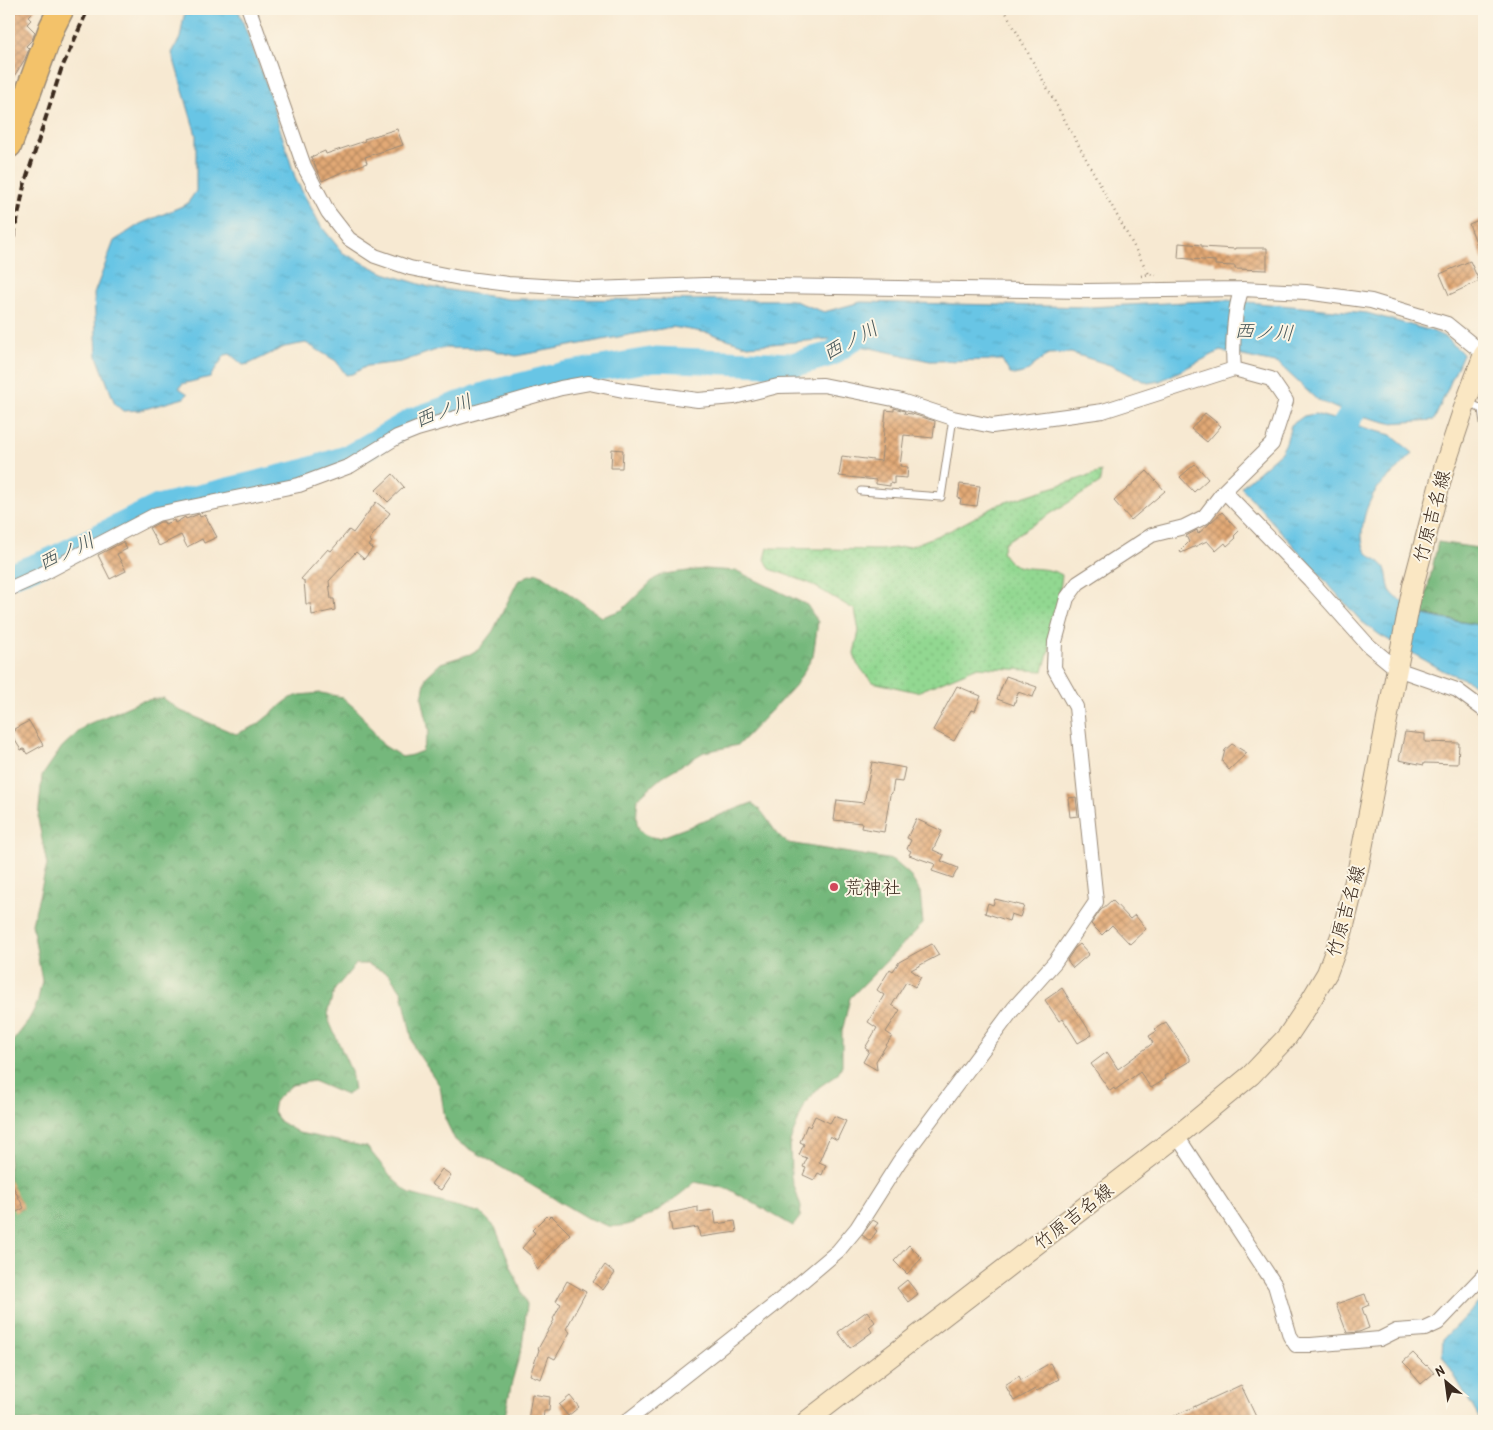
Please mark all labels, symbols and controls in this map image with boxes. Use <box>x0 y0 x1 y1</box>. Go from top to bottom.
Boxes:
water label: 西ノ川 <box>817 314 883 366</box>
water label: 西ノ川 <box>1233 316 1295 346</box>
water label: 西ノ川 <box>410 387 476 433</box>
street label: 竹原吉名線 <box>1406 467 1456 565</box>
water label: 西ノ川 <box>33 526 99 576</box>
street label: 竹原吉名線 <box>1319 862 1371 960</box>
place label: 荒神社 <box>844 874 901 900</box>
marker: 荒神社 <box>828 881 840 893</box>
street label: 竹原吉名線 <box>1028 1177 1118 1255</box>
north arrow <box>1420 1358 1470 1408</box>
text: N <box>1432 1360 1448 1380</box>

